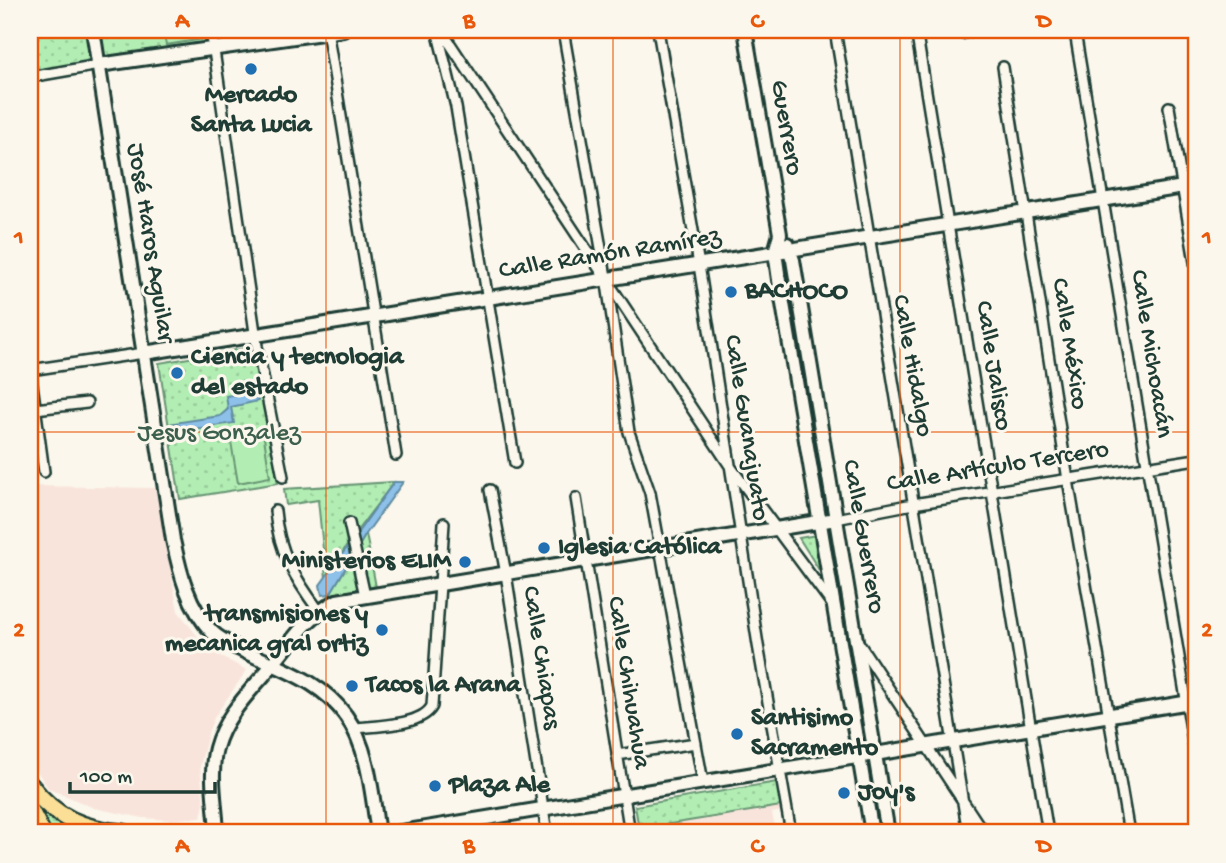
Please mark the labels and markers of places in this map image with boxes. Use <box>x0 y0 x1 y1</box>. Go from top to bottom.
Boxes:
marker: Mercado Santa Lucia <box>243 61 259 77</box>
place label: Mercado Santa Lucia <box>191 81 313 142</box>
place label: BACHOCO <box>744 277 848 308</box>
marker: BACHOCO <box>723 284 739 300</box>
place label: Ciencia y tecnologia del estado <box>191 343 405 404</box>
marker: Ciencia y tecnologia del estado <box>169 365 185 381</box>
place label: Iglesia Católica <box>558 533 723 564</box>
marker: Iglesia Católica <box>536 540 552 556</box>
place label: Ministerios ELIM <box>282 547 452 578</box>
marker: Ministerios ELIM <box>457 554 473 570</box>
place label: transmisiones y mecanica gral ortiz <box>165 600 370 661</box>
marker: transmisiones y mecanica gral ortiz <box>374 622 390 638</box>
place label: Tacos la Arana <box>364 671 522 702</box>
marker: Tacos la Arana <box>344 678 360 694</box>
place label: Santisimo Sacramento <box>751 704 879 765</box>
marker: Santisimo Sacramento <box>729 726 745 742</box>
place label: Plaza Ale <box>447 771 552 802</box>
marker: Plaza Ale <box>427 778 443 794</box>
place label: Joy's <box>857 778 916 809</box>
marker: Joy's <box>836 785 852 801</box>

